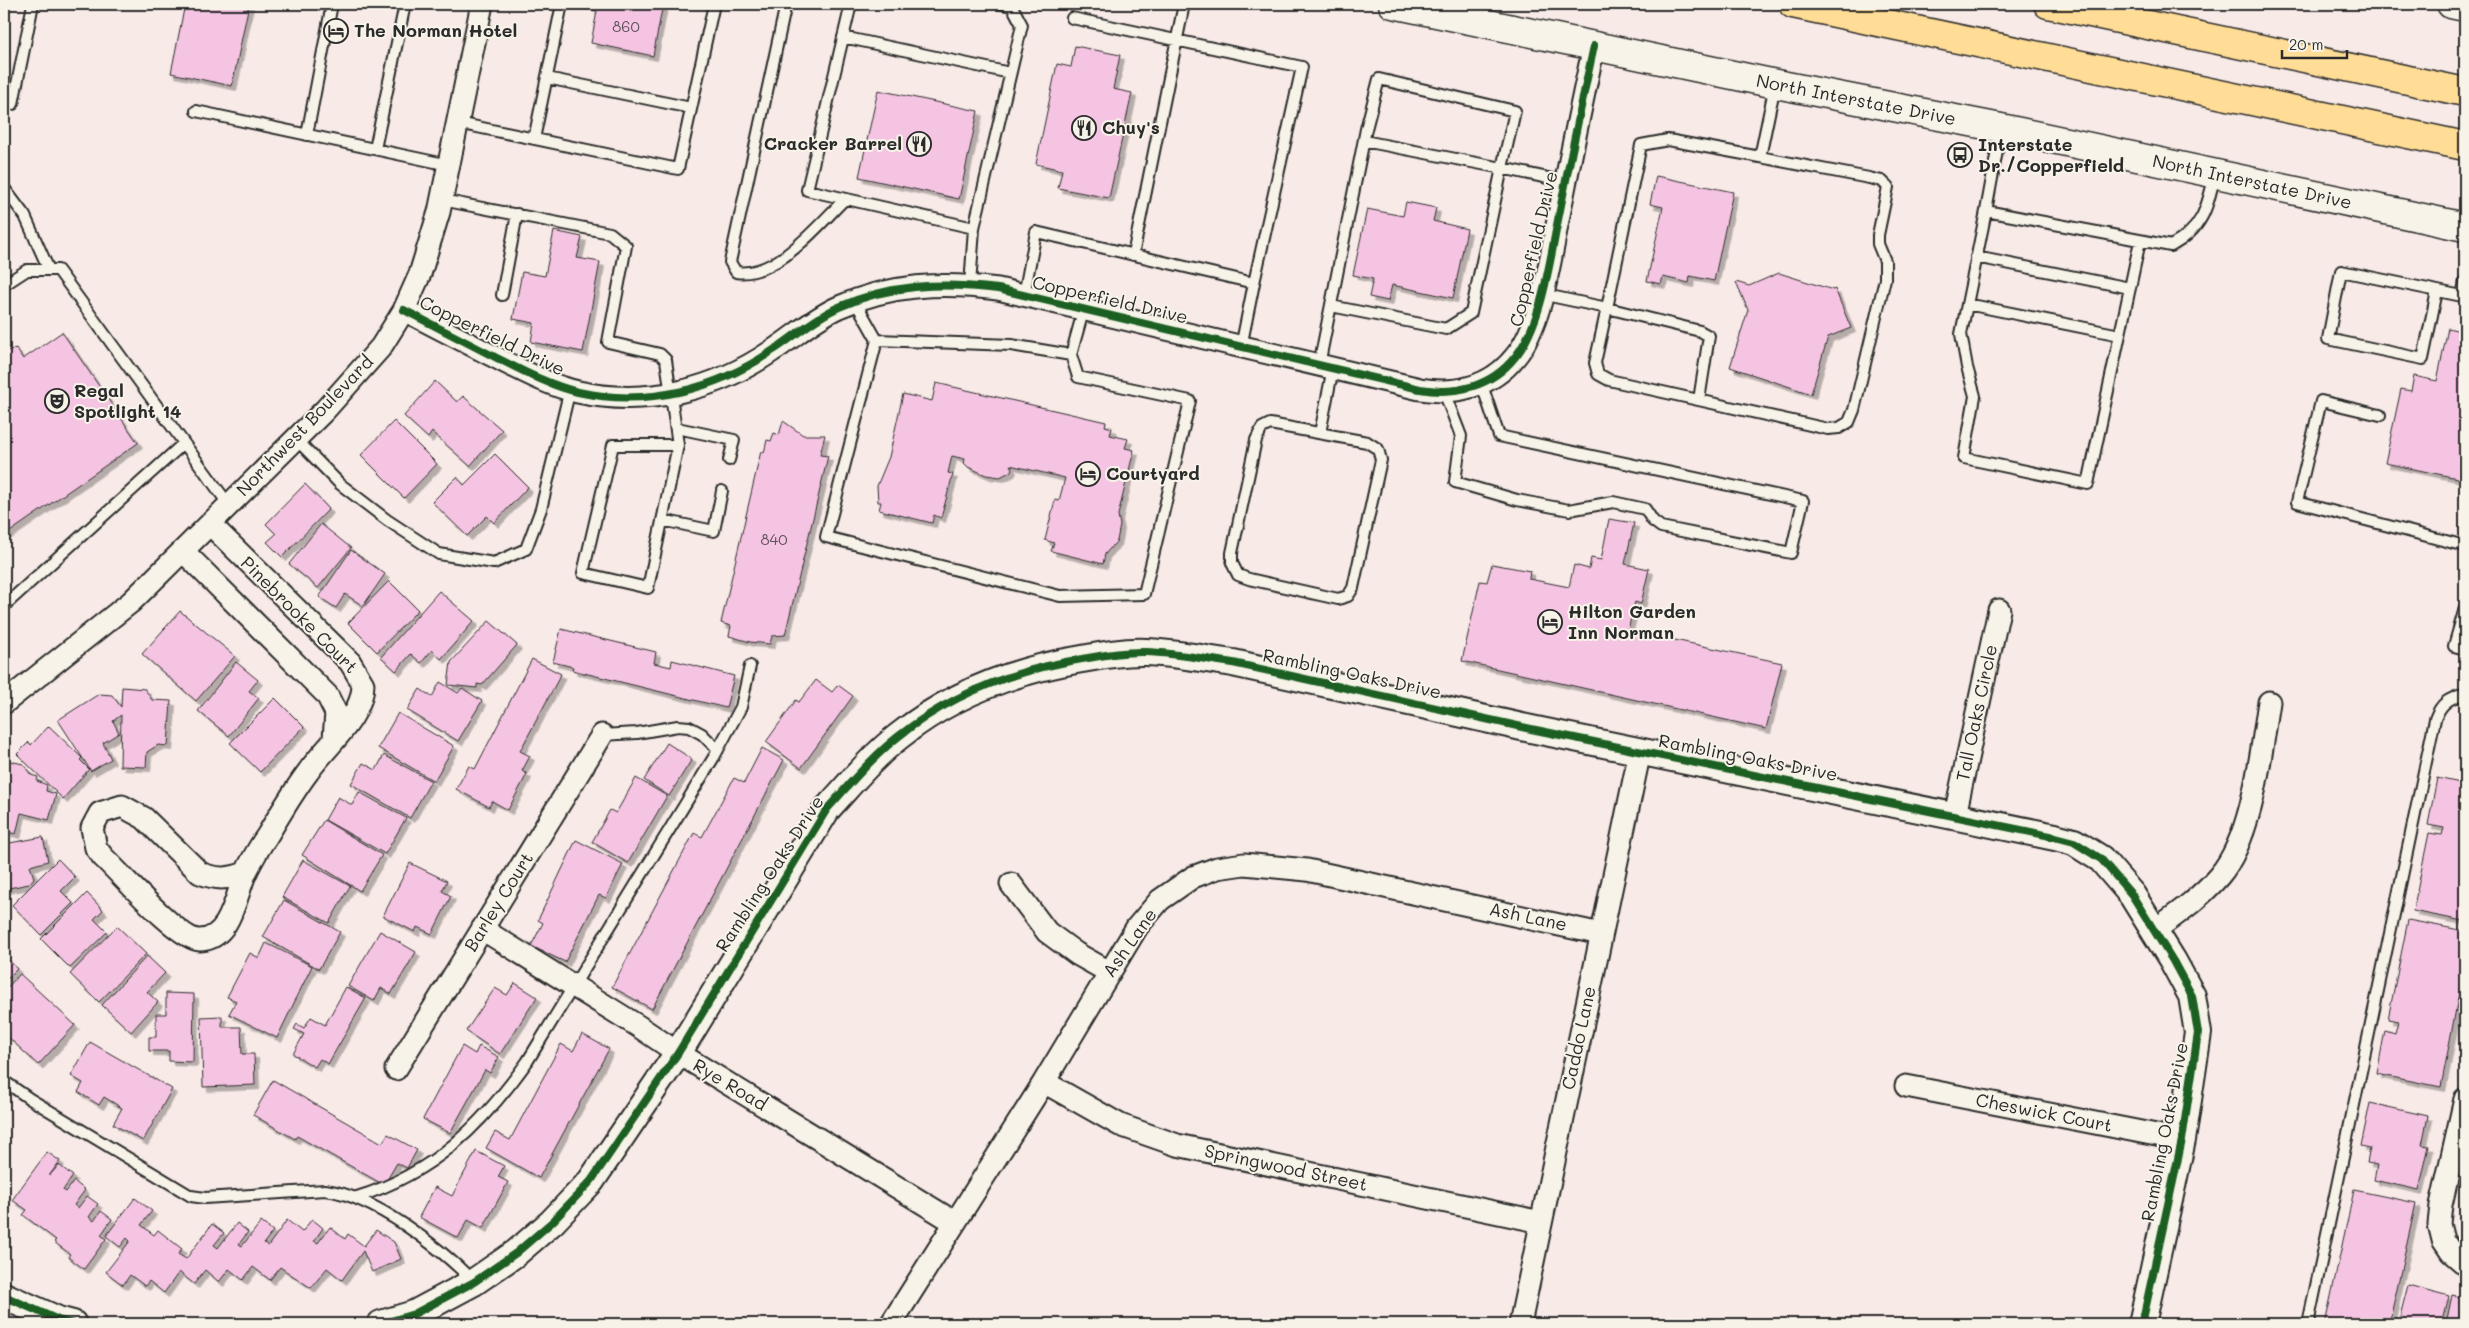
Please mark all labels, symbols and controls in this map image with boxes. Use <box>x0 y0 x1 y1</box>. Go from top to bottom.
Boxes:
house number: 860 <box>612 16 640 36</box>
hotel icon: The Norman Hotel <box>323 18 349 44</box>
place label: The Norman Hotel <box>354 18 517 42</box>
scale bar <box>2282 28 2346 60</box>
text: 20 m <box>2289 34 2323 54</box>
street label: North Interstate Drive <box>1754 68 1958 130</box>
restaurant icon: Chuy's <box>1071 115 1097 141</box>
place label: Chuy's <box>1102 115 1160 139</box>
place label: Cracker Barrel <box>764 131 902 155</box>
restaurant icon: Cracker Barrel <box>906 131 932 157</box>
place label: Interstate Dr./Copperfield <box>1978 132 2124 177</box>
bus stop icon: Interstate Dr./Copperfield <box>1947 142 1973 168</box>
street label: North Interstate Drive <box>2150 148 2354 214</box>
street label: Copperfield Drive <box>1503 169 1563 329</box>
street label: Copperfield Drive <box>1030 269 1190 329</box>
street label: Copperfield Drive <box>416 289 569 381</box>
street label: Northwest Boulevard <box>231 350 378 501</box>
place label: Regal Spotlight 14 <box>74 378 182 423</box>
theatre icon: Regal Spotlight 14 <box>44 388 70 414</box>
hotel icon: Courtyard <box>1075 461 1101 487</box>
place label: Courtyard <box>1106 461 1200 485</box>
house number: 840 <box>760 529 788 549</box>
street label: Pinebrooke Court <box>236 551 363 678</box>
place label: Hilton Garden Inn Norman <box>1568 599 1696 644</box>
hotel icon: Hilton Garden Inn Norman <box>1537 609 1563 635</box>
street label: Rambling Oaks Drive <box>1261 642 1444 704</box>
street label: Tall Oaks Circle <box>1950 642 2002 783</box>
street label: Rambling Oaks Drive <box>1657 728 1840 786</box>
street label: Rambling Oaks Drive <box>710 791 829 956</box>
street label: Barley Court <box>458 847 538 956</box>
street label: Ash Lane <box>1487 896 1569 936</box>
street label: Ash Lane <box>1097 903 1162 982</box>
street label: Caddo Lane <box>1555 984 1601 1092</box>
street label: Rambling Oaks Drive <box>2135 1040 2193 1223</box>
street label: Rye Road <box>689 1053 772 1116</box>
street label: Cheswick Court <box>1974 1087 2115 1137</box>
street label: Springwood Street <box>1203 1138 1370 1196</box>

